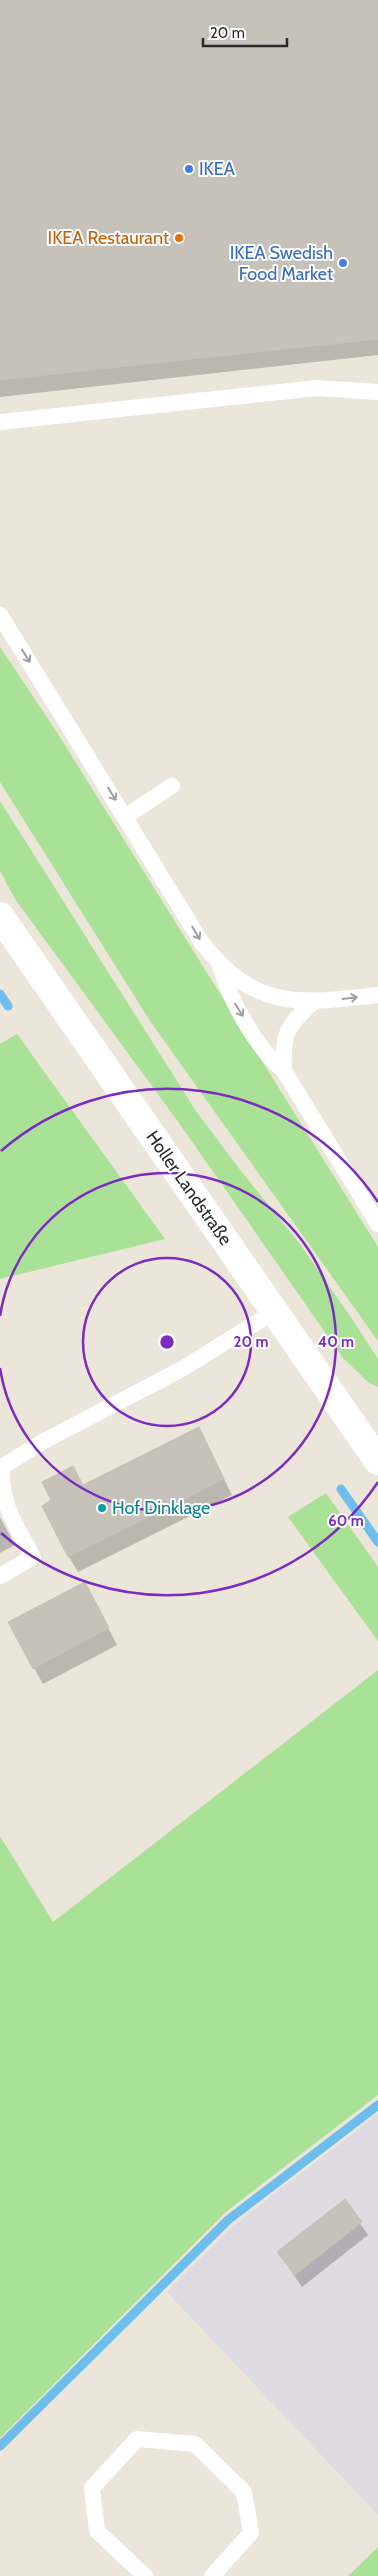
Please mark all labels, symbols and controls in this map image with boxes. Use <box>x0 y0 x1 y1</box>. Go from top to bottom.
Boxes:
scale bar <box>203 15 287 47</box>
text: 20 m <box>210 24 245 42</box>
place label: IKEA <box>199 158 235 180</box>
marker: IKEA <box>183 163 195 175</box>
place label: IKEA Restaurant <box>48 227 169 249</box>
marker: IKEA Restaurant <box>173 232 185 244</box>
place label: IKEA Swedish Food Market <box>230 242 333 285</box>
marker: IKEA Swedish Food Market <box>337 257 349 269</box>
one-way arrow <box>20 649 31 663</box>
one-way arrow <box>107 786 117 800</box>
one-way arrow <box>191 925 201 939</box>
one-way arrow <box>342 993 358 1003</box>
one-way arrow <box>235 1003 245 1017</box>
street label: Holler Landstraße <box>141 1127 237 1249</box>
centre of rings <box>158 1333 176 1351</box>
text: 20 m <box>234 1333 268 1351</box>
text: 40 m <box>318 1333 354 1351</box>
place label: Hof Dinklage <box>112 1497 210 1519</box>
marker: Hof Dinklage <box>96 1502 108 1514</box>
text: 60 m <box>328 1512 364 1530</box>

